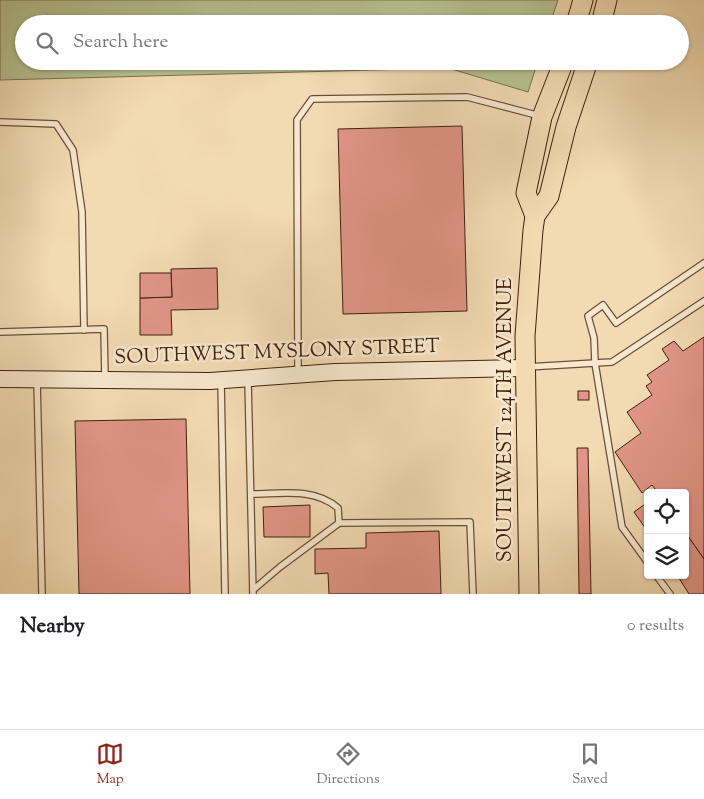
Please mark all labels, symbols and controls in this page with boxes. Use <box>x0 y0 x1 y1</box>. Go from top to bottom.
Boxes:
search box <box>15 15 689 70</box>
icon: search <box>33 29 61 57</box>
text: Search here <box>73 29 168 56</box>
street label: SOUTHWEST 124TH AVENUE <box>492 278 521 562</box>
street label: SOUTHWEST MYSLONY STREET <box>114 333 440 373</box>
map controls <box>644 489 689 579</box>
button: locate <box>644 489 689 534</box>
button: layers <box>644 534 689 579</box>
text: Nearby <box>20 612 85 642</box>
text: 0 results <box>627 615 684 638</box>
tab: Map <box>96 740 124 790</box>
tab: Directions <box>316 740 380 790</box>
tab: Saved <box>572 740 608 790</box>

